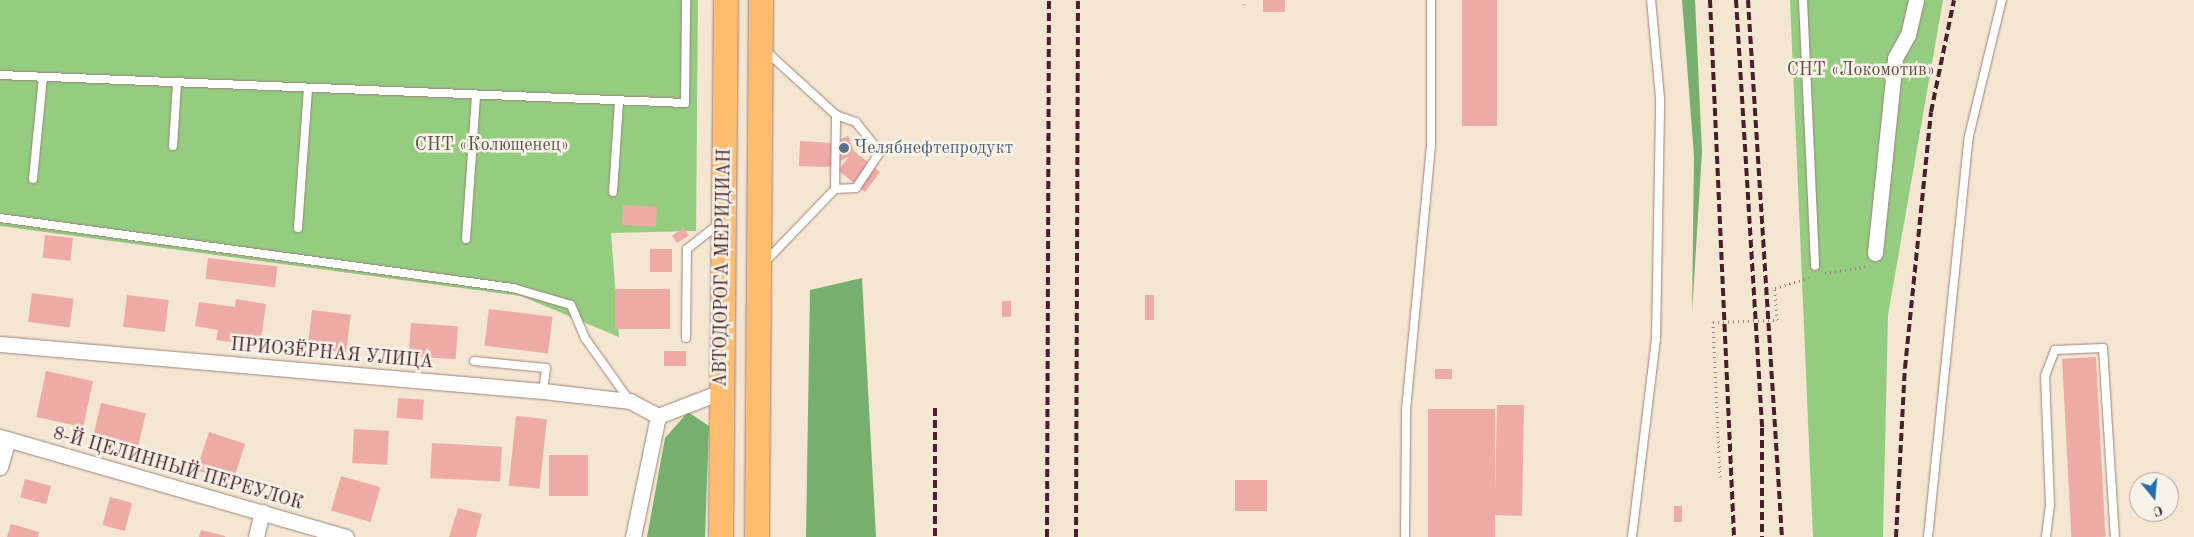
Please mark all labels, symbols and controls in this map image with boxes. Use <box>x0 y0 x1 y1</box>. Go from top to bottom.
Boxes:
park label: СНТ «Локомотив» <box>1787 59 1935 81</box>
park label: СНТ «Колющенец» <box>415 134 569 156</box>
place label: Челябнефтепродукт <box>854 137 1013 159</box>
marker: Челябнефтепродукт <box>838 142 850 154</box>
street label: АВТОДОРОГА МЕРИДИАН <box>710 148 736 388</box>
street label: ПРИОЗЁРНАЯ УЛИЦА <box>230 334 434 374</box>
street label: 8-Й ЦЕЛИННЫЙ ПЕРЕУЛОК <box>50 423 306 515</box>
north arrow <box>2129 472 2179 522</box>
text: С <box>2152 502 2165 518</box>

